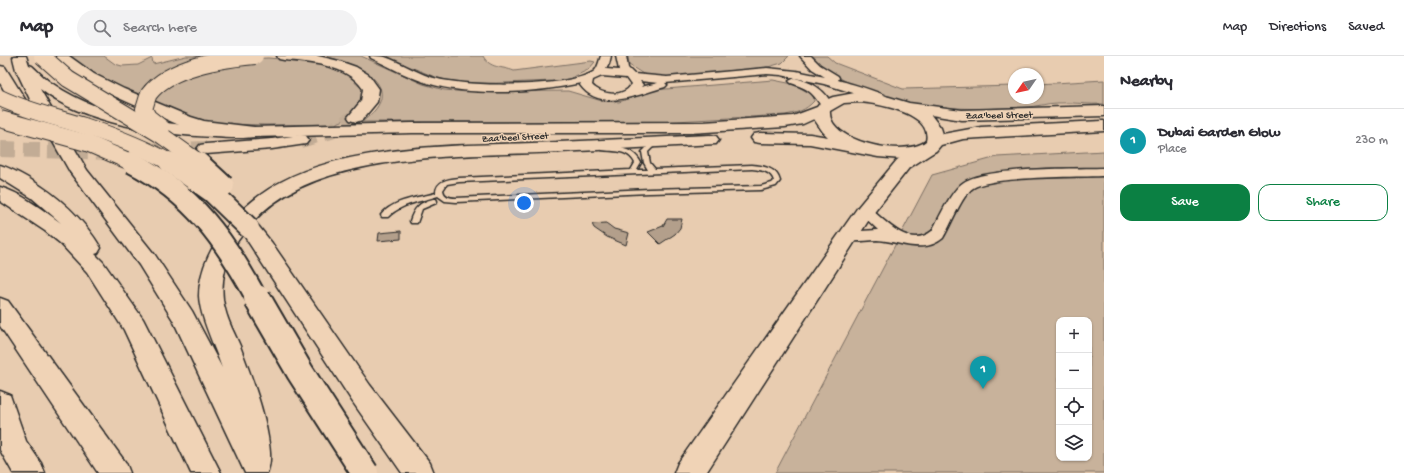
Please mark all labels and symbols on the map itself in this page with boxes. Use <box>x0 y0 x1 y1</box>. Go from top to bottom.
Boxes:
north arrow <box>1008 68 1044 104</box>
street label: Zaa'beel Street <box>965 109 1034 123</box>
street label: Zaa'beel Street <box>481 130 550 146</box>
your location <box>514 193 534 213</box>
pin: 1 <box>970 356 996 389</box>

